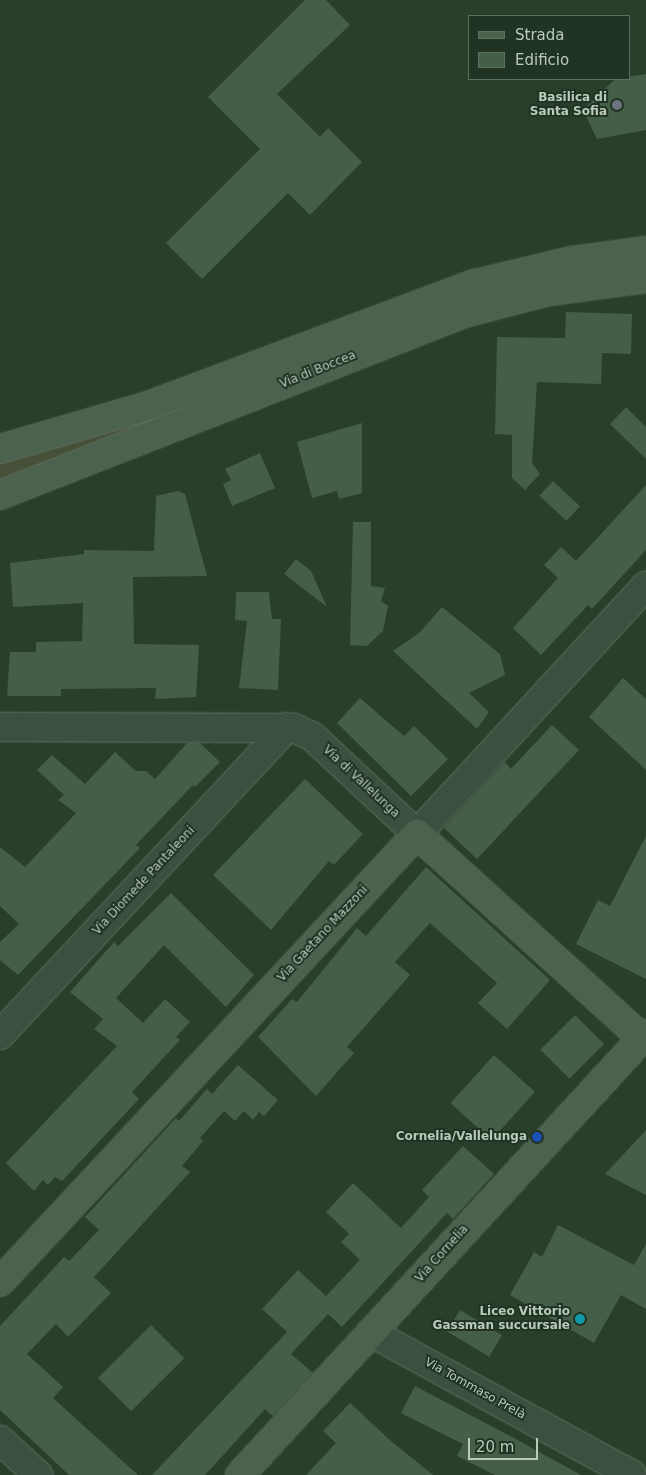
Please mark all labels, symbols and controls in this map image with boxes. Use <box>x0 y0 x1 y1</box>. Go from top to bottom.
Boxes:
legend <box>468 15 631 80</box>
text: Strada <box>515 26 564 44</box>
text: Edificio <box>515 51 569 69</box>
place label: Basilica di Santa Sofia <box>530 91 607 119</box>
marker: Basilica di Santa Sofia <box>611 99 623 111</box>
street label: Via di Boccea <box>278 348 358 392</box>
street label: Via di Vallelunga <box>320 743 402 821</box>
street label: Via Diomede Pantaleoni <box>90 824 198 938</box>
street label: Via Gaetano Mazzoni <box>275 883 371 985</box>
place label: Cornelia/Vallelunga <box>396 1130 527 1144</box>
marker: Cornelia/Vallelunga <box>531 1131 543 1143</box>
street label: Via Cornelia <box>413 1222 471 1286</box>
place label: Liceo Vittorio Gassman succursale <box>433 1305 570 1333</box>
marker: Liceo Vittorio Gassman succursale <box>574 1313 586 1325</box>
street label: Via Tommaso Prelà <box>422 1355 528 1423</box>
scale bar <box>471 1428 541 1460</box>
text: 20 m <box>476 1438 514 1456</box>

